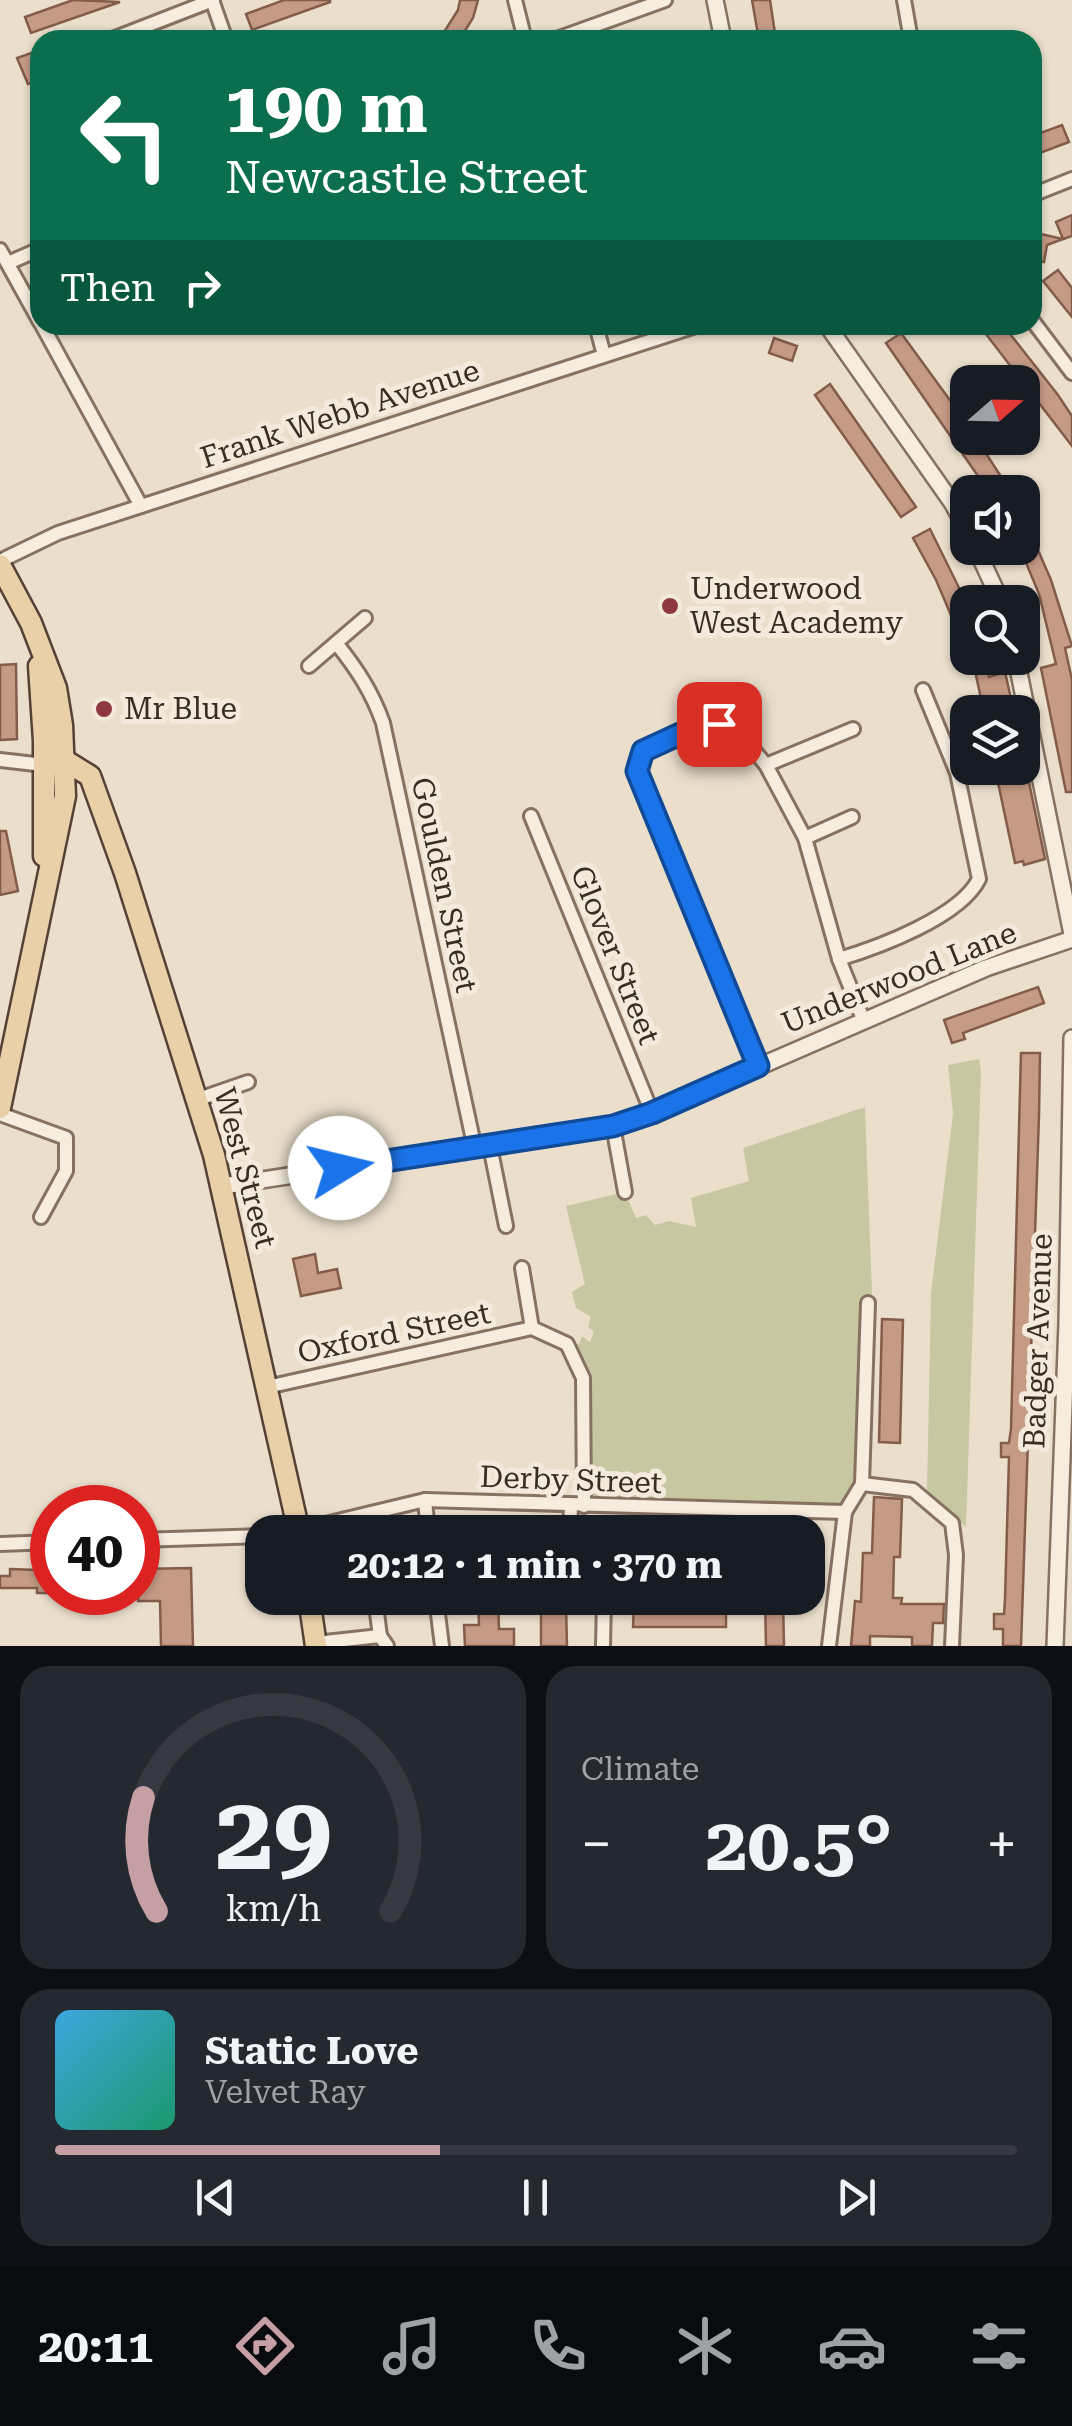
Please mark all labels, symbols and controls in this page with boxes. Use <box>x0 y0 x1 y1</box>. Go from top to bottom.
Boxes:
text: 190 m <box>225 67 428 149</box>
icon: left <box>60 70 190 200</box>
text: Newcastle Street <box>225 151 588 204</box>
icon: right <box>175 260 230 315</box>
text: Then <box>60 266 155 310</box>
street label: Frank Webb Avenue <box>196 352 483 475</box>
north arrow <box>950 365 1040 455</box>
map controls <box>950 365 1040 785</box>
button: sound <box>950 475 1040 565</box>
place label: Underwood West Academy <box>690 571 903 640</box>
button: search <box>950 585 1040 675</box>
marker: Underwood West Academy <box>659 595 681 617</box>
pin <box>677 682 762 767</box>
place label: Mr Blue <box>124 691 237 726</box>
button: layers <box>950 695 1040 785</box>
icon: arrive <box>692 697 747 752</box>
marker: Mr Blue <box>93 698 115 720</box>
street label: Goulden Street <box>405 774 484 996</box>
street label: Glover Street <box>564 860 667 1049</box>
street label: Underwood Lane <box>776 914 1021 1041</box>
street label: West Street <box>207 1084 284 1252</box>
position arrow <box>288 1116 392 1220</box>
street label: Badger Avenue <box>1016 1233 1059 1449</box>
street label: Oxford Street <box>294 1295 493 1370</box>
street label: Derby Street <box>479 1459 663 1500</box>
speed limit sign: 40 <box>30 1485 160 1615</box>
text: 20:12 · 1 min · 370 m <box>348 1543 722 1587</box>
text: Climate <box>581 1750 699 1788</box>
text: 29 <box>215 1773 331 1894</box>
text: 20.5° <box>706 1800 892 1888</box>
text: − <box>581 1812 612 1876</box>
text: + <box>986 1812 1017 1876</box>
text: km/h <box>225 1888 321 1930</box>
text: Static Love <box>205 2029 418 2073</box>
text: Velvet Ray <box>205 2073 366 2111</box>
icon: previous <box>188 2170 243 2225</box>
icon: pause <box>508 2170 563 2225</box>
icon: next <box>829 2170 884 2225</box>
icon: directions <box>230 2311 300 2381</box>
icon: music <box>377 2311 447 2381</box>
icon: phone <box>523 2311 593 2381</box>
icon: climate <box>670 2311 740 2381</box>
icon: car <box>817 2311 887 2381</box>
icon: filters <box>964 2311 1034 2381</box>
text: 20:11 <box>38 2320 153 2373</box>

